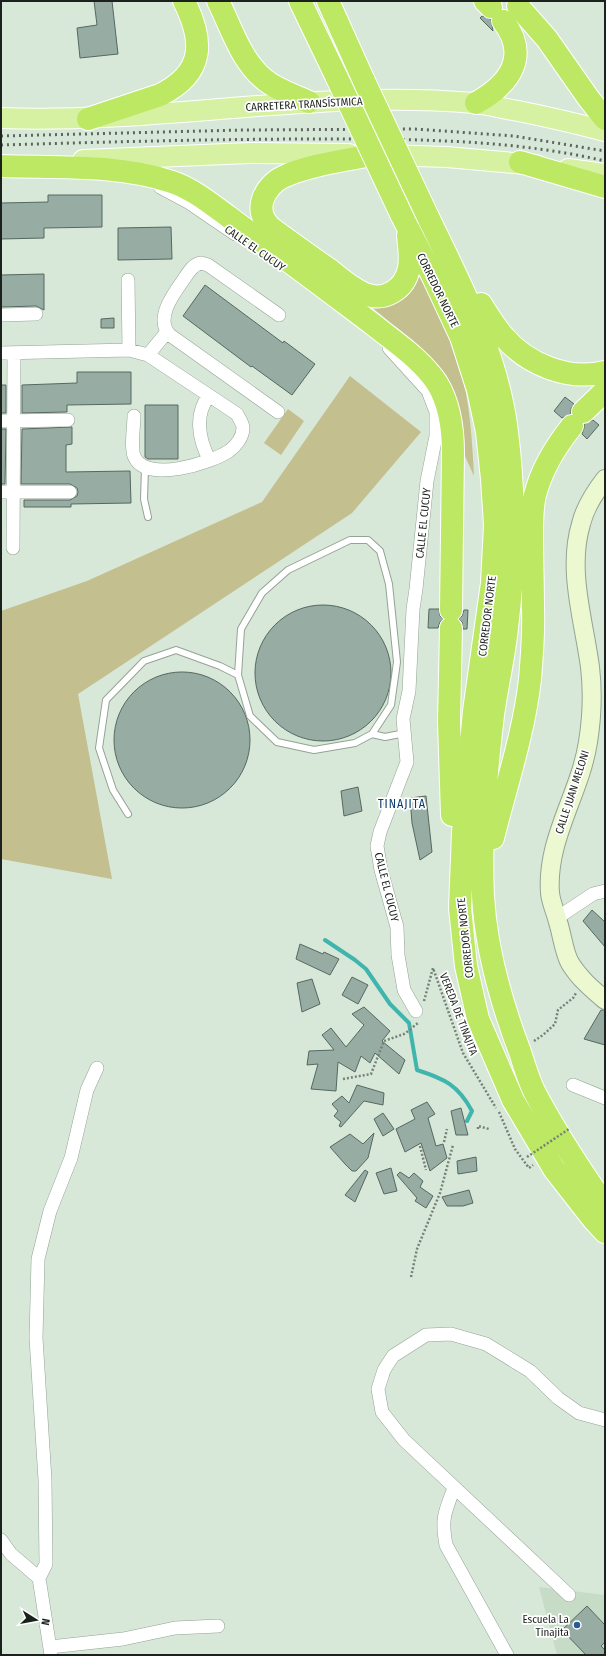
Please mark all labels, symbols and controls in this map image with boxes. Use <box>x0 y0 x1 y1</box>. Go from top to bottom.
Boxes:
street label: CARRETERA TRANSÍSTMICA <box>245 94 363 114</box>
street label: CALLE EL CUCUY <box>222 223 288 274</box>
street label: CORREDOR NORTE <box>414 251 461 329</box>
street label: CALLE EL CUCUY <box>413 487 434 559</box>
street label: CORREDOR NORTE <box>476 575 499 657</box>
street label: CALLE JUAN MELONI <box>553 749 592 836</box>
district label: TINAJITA <box>378 797 426 811</box>
street label: CALLE EL CUCUY <box>372 851 402 924</box>
street label: CORREDOR NORTE <box>455 897 476 979</box>
street label: VEREDA DE TINAJITA <box>437 971 480 1057</box>
north arrow <box>16 1600 56 1640</box>
place label: Escuela La Tinajita <box>522 1613 569 1639</box>
text: N <box>38 1617 52 1626</box>
marker: Escuela La Tinajita <box>572 1620 582 1630</box>

